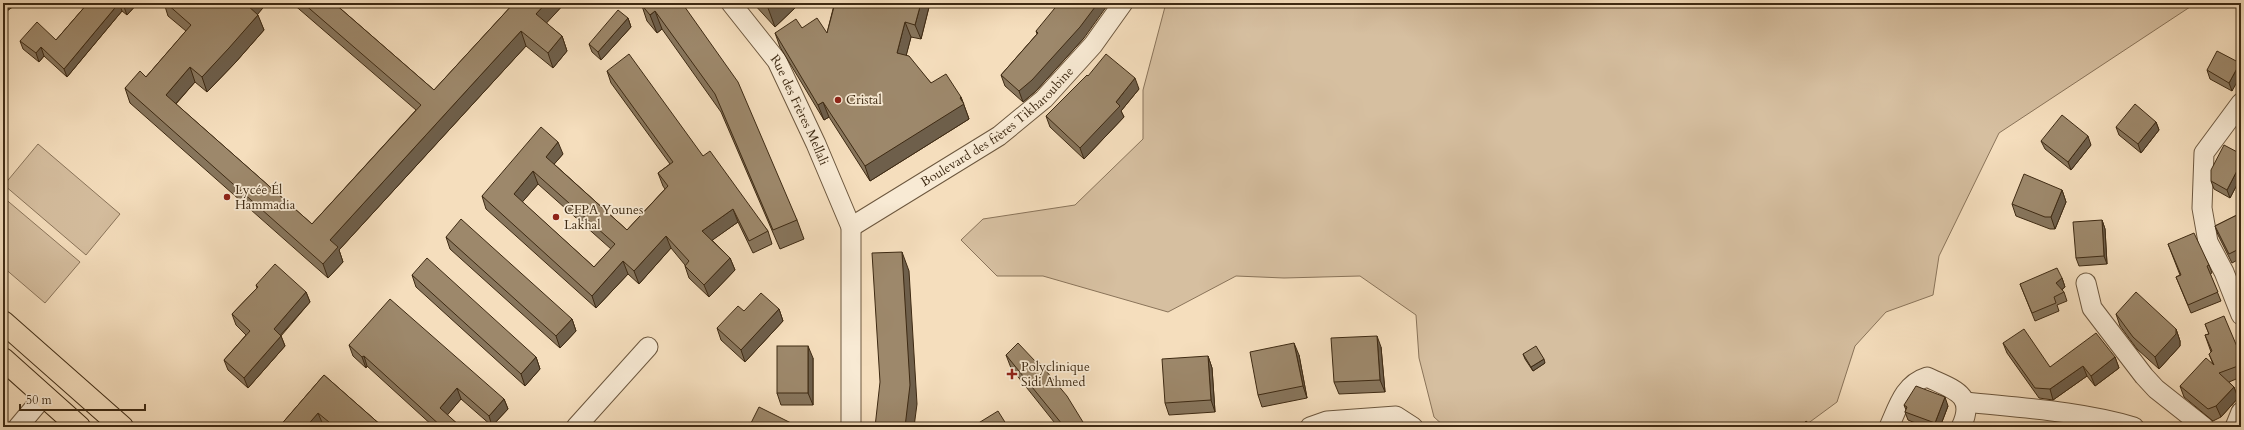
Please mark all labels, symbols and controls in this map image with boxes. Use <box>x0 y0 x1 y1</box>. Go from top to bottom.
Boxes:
street label: Rue des Frères Mellali <box>766 51 833 168</box>
street label: Boulevard des frères Tikharoubine <box>917 63 1078 191</box>
place label: Cristal <box>846 91 882 109</box>
marker: Cristal <box>833 95 843 105</box>
place label: Lycée Él Hammadia <box>235 181 296 214</box>
marker: Lycée Él Hammadia <box>222 192 232 202</box>
place label: CFPA Younes Lakhal <box>564 201 643 234</box>
marker: CFPA Younes Lakhal <box>551 212 561 222</box>
place label: Polyclinique Sidi Ahmed <box>1021 358 1090 391</box>
marker: Polyclinique Sidi Ahmed <box>1006 368 1018 380</box>
scale bar <box>20 386 145 412</box>
text: 50 m <box>26 392 53 408</box>

